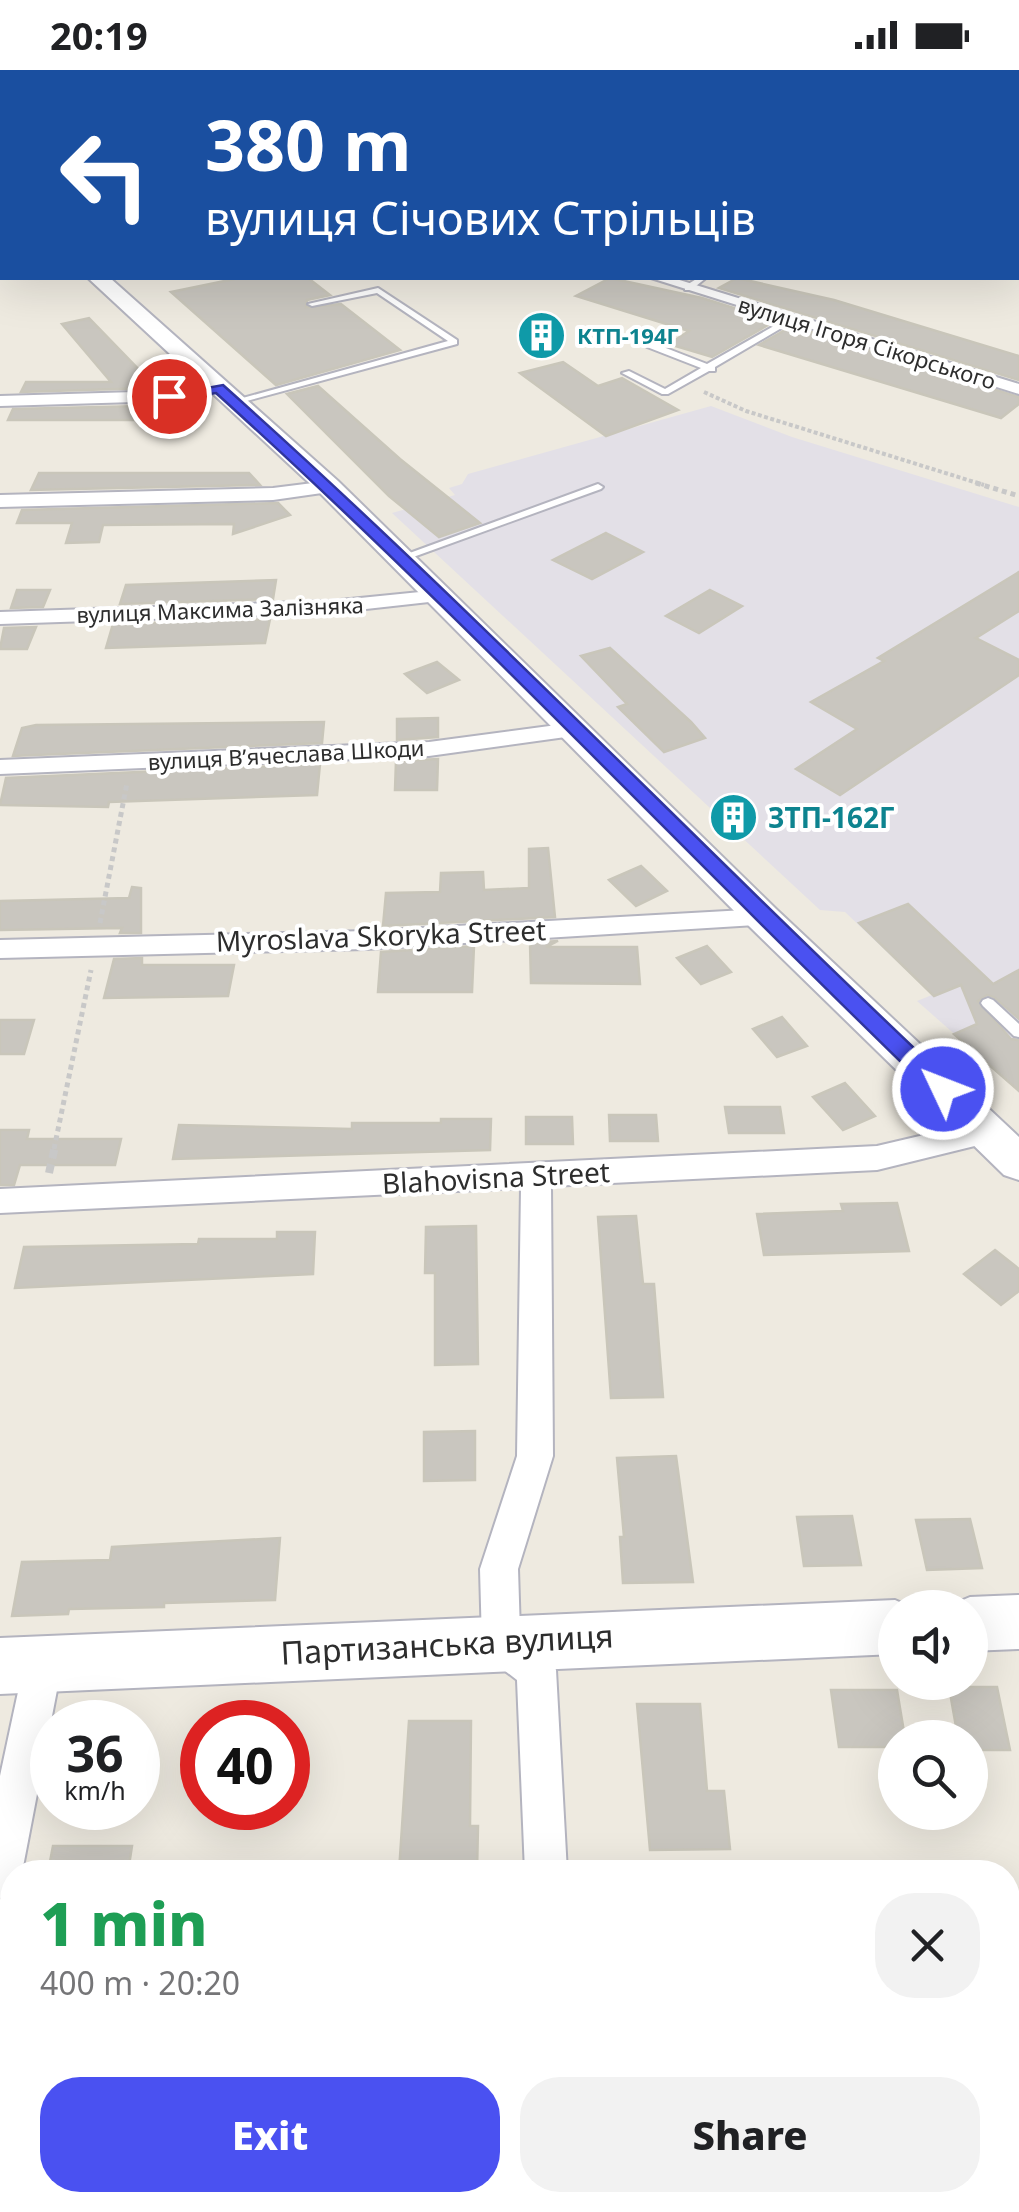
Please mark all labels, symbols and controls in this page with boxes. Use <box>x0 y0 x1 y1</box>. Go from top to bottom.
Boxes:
text: 20:19 <box>50 9 148 61</box>
text: 380 m <box>205 96 412 192</box>
icon: left <box>40 110 170 240</box>
text: вулиця Січових Стрільців <box>205 187 756 248</box>
street label: вулиця Ігоря Сікорського <box>735 289 1000 396</box>
building icon: КТП-194Г <box>516 310 568 362</box>
place label: КТП-194Г <box>577 320 679 350</box>
pin <box>127 354 212 439</box>
icon: arrive <box>142 369 197 424</box>
street label: вулиця Максима Залізняка <box>76 589 364 629</box>
street label: вулиця Вʼячеслава Шкоди <box>147 732 425 776</box>
building icon: ЗТП-162Г <box>707 792 759 844</box>
place label: ЗТП-162Г <box>768 798 895 836</box>
street label: Myroslava Skoryka Street <box>215 910 547 960</box>
position arrow <box>891 1037 995 1141</box>
street label: Blahovisna Street <box>381 1152 611 1202</box>
map controls <box>878 1590 988 1830</box>
button: sound <box>878 1590 988 1700</box>
street label: Партизанська вулиця <box>280 1613 614 1674</box>
speed limit sign: 40 <box>180 1700 310 1830</box>
text: 36 <box>66 1719 124 1787</box>
button: search <box>878 1720 988 1830</box>
text: km/h <box>64 1773 126 1807</box>
text: 1 min <box>40 1882 208 1964</box>
button: close <box>875 1893 980 1998</box>
text: 400 m · 20:20 <box>40 1961 240 2004</box>
button: Exit <box>40 2077 500 2192</box>
button: Share <box>520 2077 980 2192</box>

